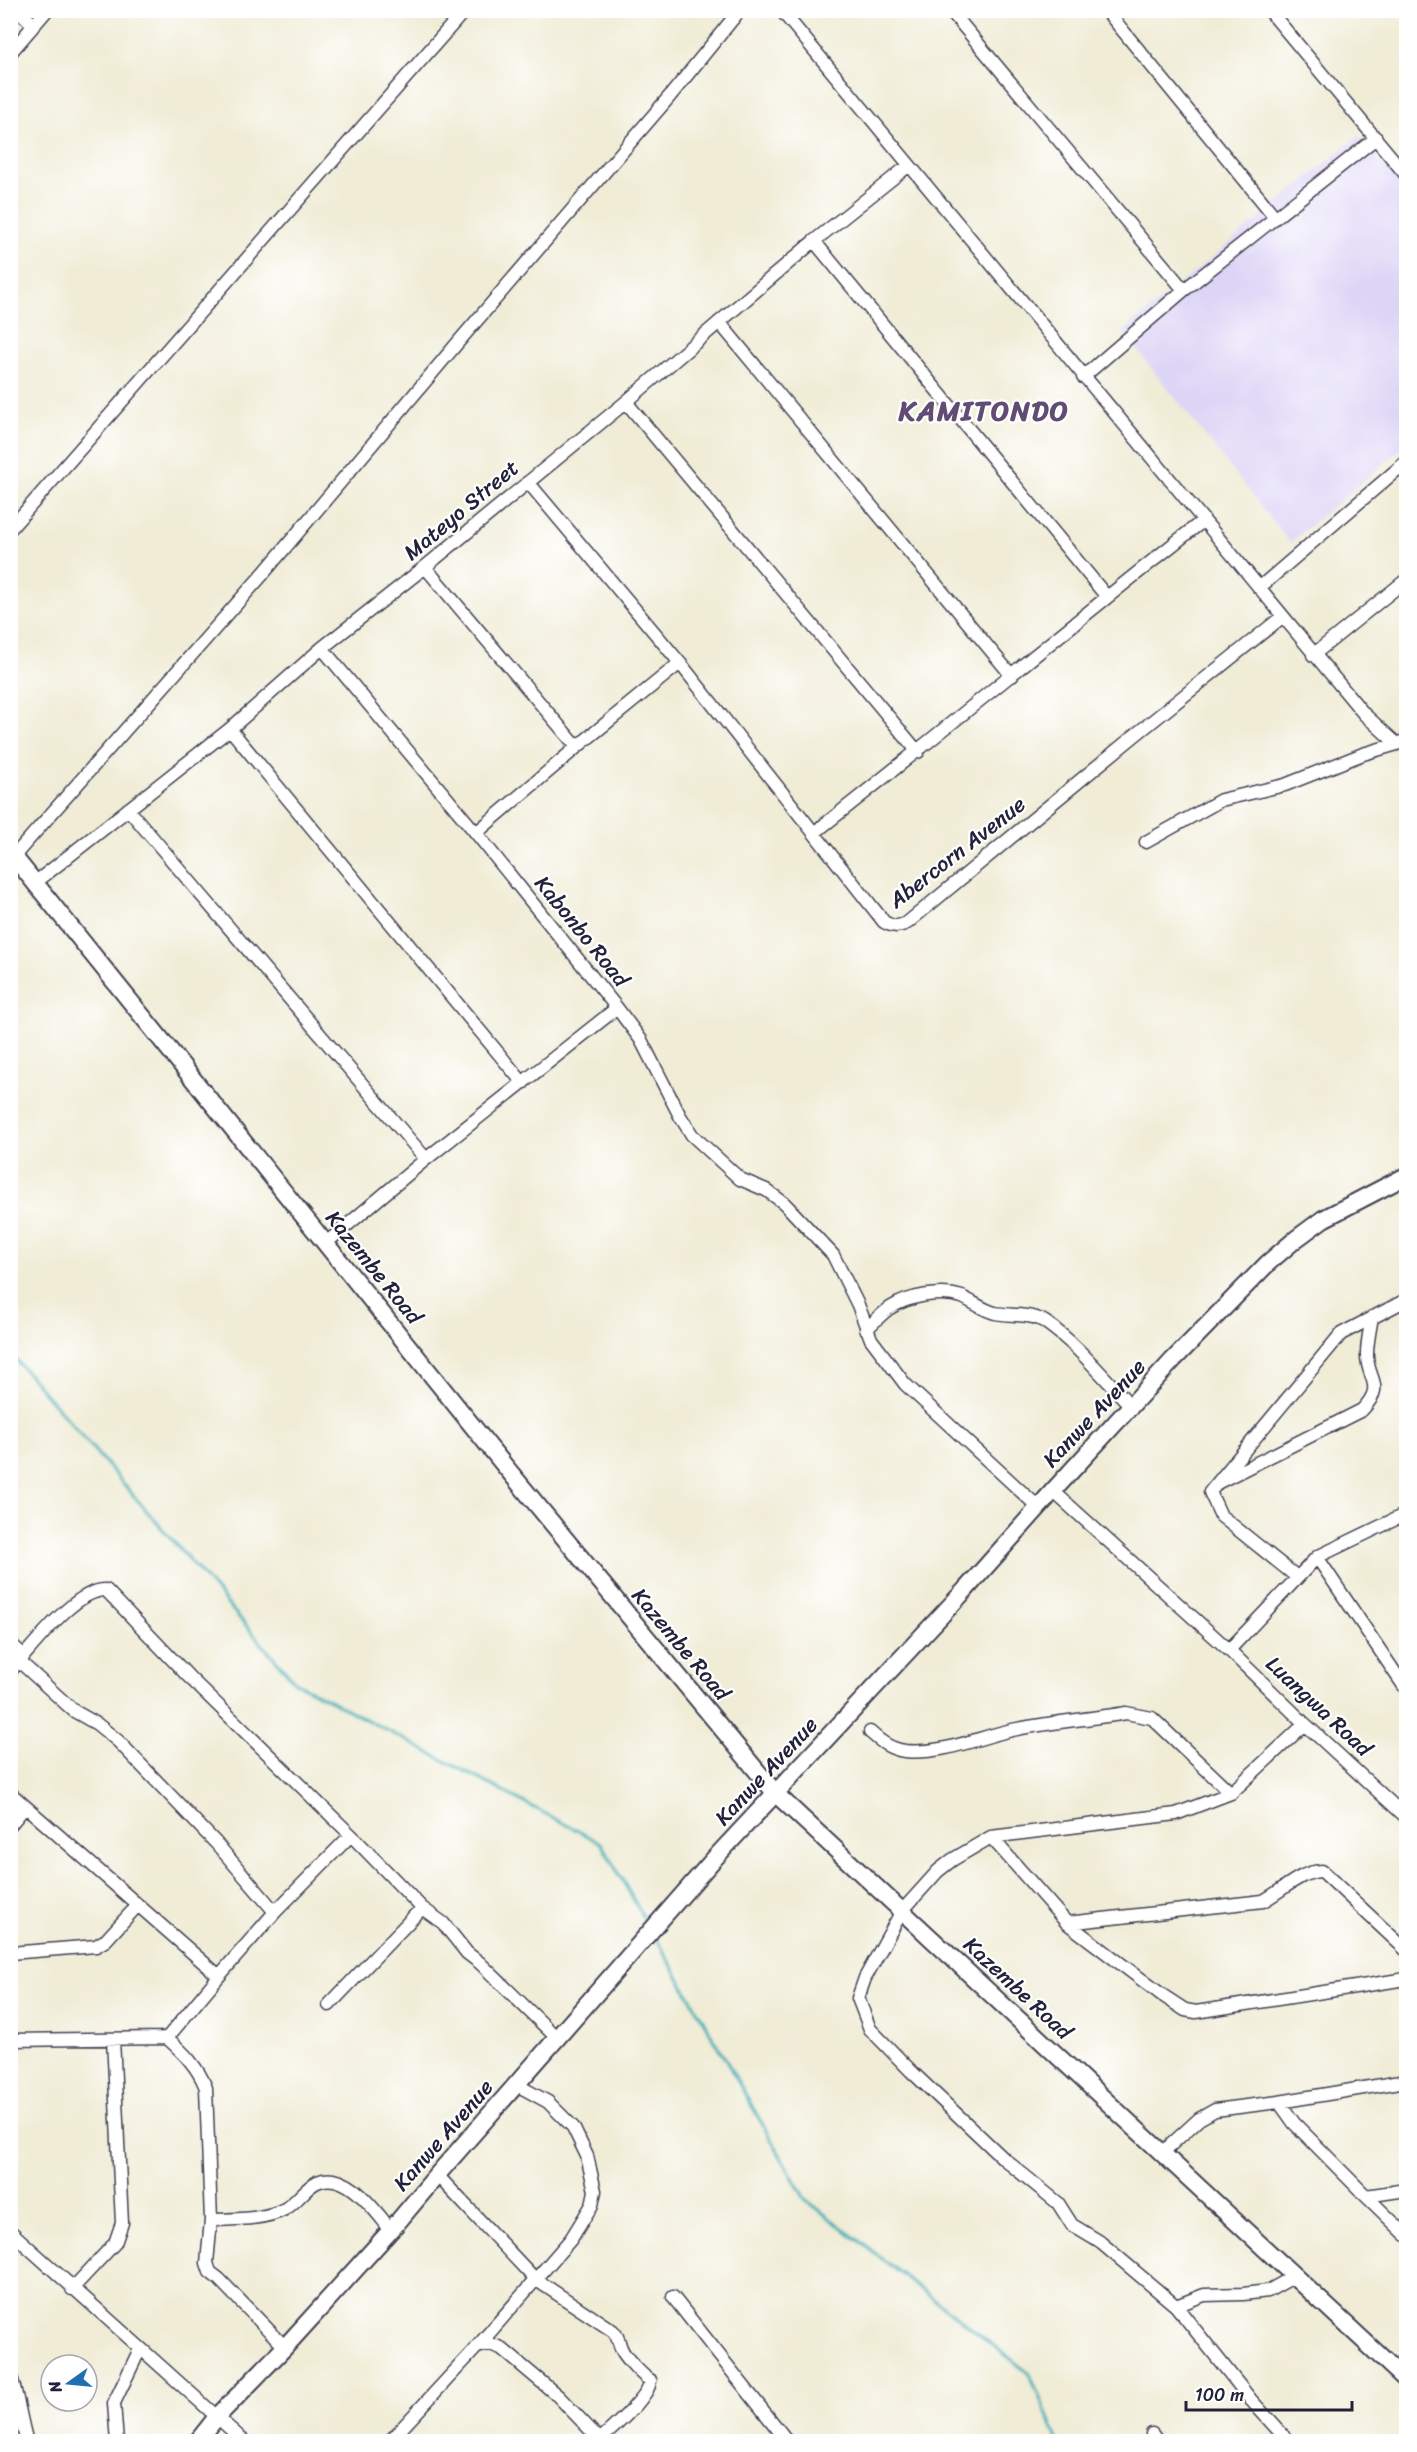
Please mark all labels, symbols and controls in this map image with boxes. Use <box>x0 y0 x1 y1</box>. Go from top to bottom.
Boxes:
district label: KAMITONDO <box>898 386 1069 435</box>
street label: Mateyo Street <box>394 449 528 571</box>
street label: Abercorn Avenue <box>879 786 1034 919</box>
street label: Kabonbo Road <box>524 866 641 997</box>
street label: Kazembe Road <box>315 1201 434 1334</box>
street label: Kanwe Avenue <box>1032 1349 1156 1477</box>
street label: Kazembe Road <box>622 1578 741 1711</box>
street label: Luangwa Road <box>1256 1646 1383 1767</box>
street label: Kanwe Avenue <box>704 1707 828 1835</box>
street label: Kazembe Road <box>954 1927 1083 2050</box>
street label: Kanwe Avenue <box>383 2070 503 2200</box>
north arrow <box>39 2353 99 2413</box>
scale bar <box>1186 2374 1352 2412</box>
text: N <box>39 2377 71 2397</box>
text: 100 m <box>1195 2379 1244 2411</box>

